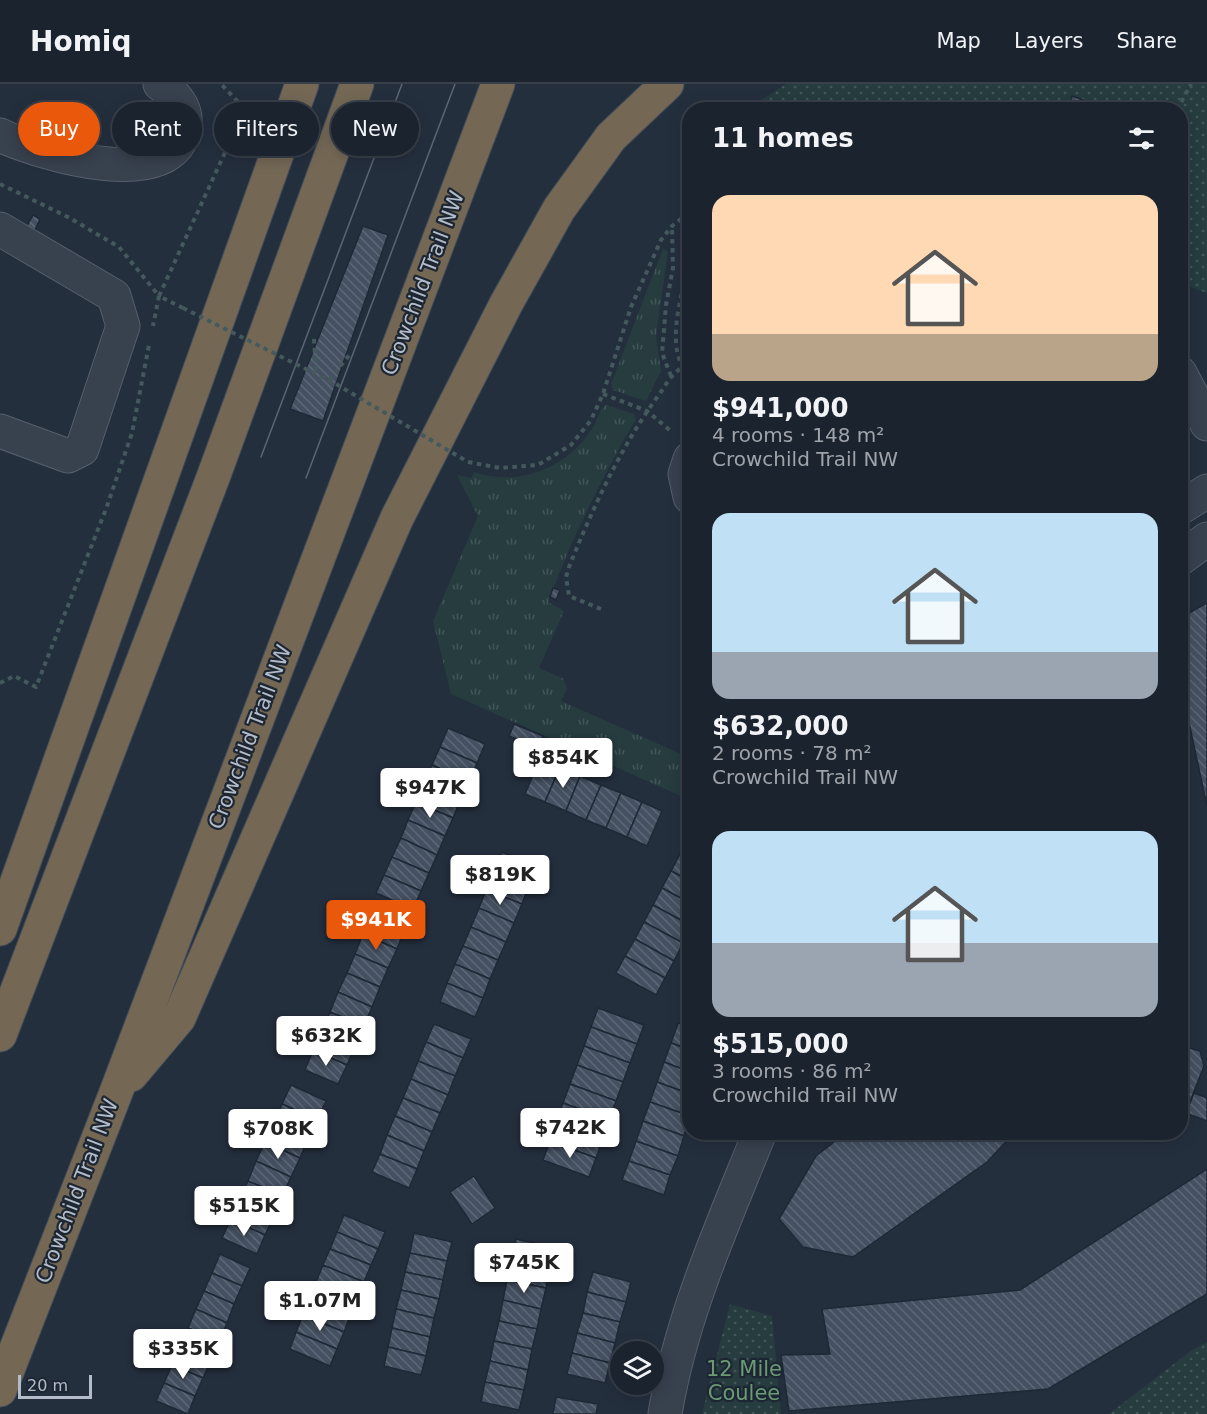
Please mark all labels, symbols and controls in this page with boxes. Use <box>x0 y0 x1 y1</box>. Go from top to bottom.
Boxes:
text: Homiq <box>30 25 132 58</box>
text: Map <box>937 29 981 53</box>
text: Layers <box>1014 29 1083 53</box>
text: Share <box>1116 29 1177 53</box>
chip: Buy <box>18 102 100 156</box>
chip: Rent <box>112 102 202 156</box>
chip: Filters <box>214 102 319 156</box>
chip: New <box>331 102 419 156</box>
icon: filters <box>1125 122 1158 155</box>
text: 11 homes <box>712 123 854 153</box>
street label: Crowchild Trail NW <box>377 187 469 379</box>
icon: home <box>881 234 989 342</box>
text: $941,000 <box>712 393 849 423</box>
text: 4 rooms · 148 m² <box>712 423 884 447</box>
text: Crowchild Trail NW <box>712 447 898 471</box>
icon: home <box>881 552 989 660</box>
street label: Crowchild Trail NW <box>204 641 296 833</box>
text: $632,000 <box>712 711 849 741</box>
pin: $854K <box>521 738 605 789</box>
text: 2 rooms · 78 m² <box>712 741 872 765</box>
text: $854K <box>527 745 599 769</box>
text: Crowchild Trail NW <box>712 765 898 789</box>
pin: $947K <box>388 768 472 819</box>
text: $947K <box>394 775 466 799</box>
pin: $819K <box>458 855 542 906</box>
text: $819K <box>464 862 536 886</box>
icon: home <box>881 870 989 978</box>
pin: $941K <box>334 900 418 951</box>
text: $941K <box>340 907 412 931</box>
pin: $632K <box>284 1016 368 1067</box>
text: $632K <box>290 1023 362 1047</box>
text: $515,000 <box>712 1029 849 1059</box>
text: 3 rooms · 86 m² <box>712 1059 872 1083</box>
text: Crowchild Trail NW <box>712 1083 898 1107</box>
street label: Crowchild Trail NW <box>31 1095 123 1287</box>
pin: $742K <box>528 1108 612 1159</box>
pin: $708K <box>236 1109 320 1160</box>
text: $742K <box>534 1115 606 1139</box>
text: $708K <box>242 1116 314 1140</box>
pin: $515K <box>202 1186 286 1237</box>
text: $515K <box>208 1193 280 1217</box>
pin: $745K <box>482 1243 566 1294</box>
text: $745K <box>488 1250 560 1274</box>
pin: $1.07M <box>271 1281 369 1332</box>
text: $1.07M <box>278 1288 362 1312</box>
pin: $335K <box>141 1329 225 1380</box>
text: $335K <box>147 1336 219 1360</box>
map controls <box>610 1341 664 1395</box>
button: layers <box>610 1341 664 1395</box>
park label: 12 Mile Coulee <box>706 1357 782 1405</box>
scale bar <box>18 1372 92 1400</box>
text: 20 m <box>27 1376 68 1395</box>

